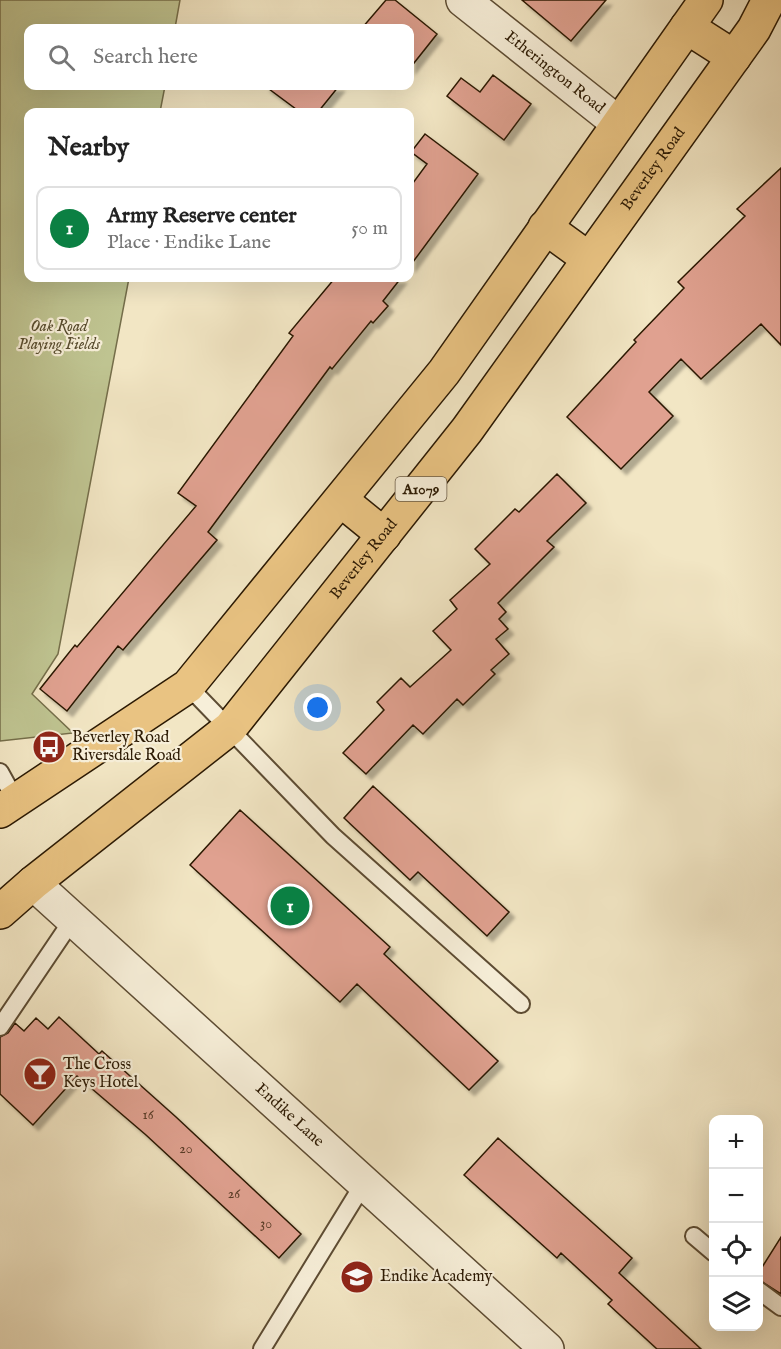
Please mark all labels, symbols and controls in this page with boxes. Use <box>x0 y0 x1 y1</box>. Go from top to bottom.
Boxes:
search box <box>24 24 414 90</box>
street label: Etherington Road <box>501 27 609 119</box>
icon: search <box>45 41 78 74</box>
text: Search here <box>93 43 198 71</box>
street label: Beverley Road <box>617 123 690 215</box>
text: Nearby <box>48 131 129 164</box>
text: Army Reserve center <box>107 202 297 230</box>
text: 1 <box>66 216 73 241</box>
text: 50 m <box>351 216 388 241</box>
text: Place · Endike Lane <box>107 230 271 255</box>
park label: Oak Road Playing Fields <box>18 317 100 355</box>
road number: A1079 <box>396 477 446 501</box>
street label: Beverley Road <box>326 515 403 604</box>
your location <box>303 693 332 722</box>
place label: Beverley Road Riversdale Road <box>72 728 181 766</box>
bus stop icon: Beverley Road Riversdale Road <box>31 729 67 765</box>
pin: 1 <box>270 884 310 928</box>
place label: The Cross Keys Hotel <box>63 1055 139 1093</box>
bar icon: The Cross Keys Hotel <box>22 1056 58 1092</box>
street label: Endike Lane <box>251 1079 328 1152</box>
house number: 16 <box>142 1106 155 1124</box>
map controls <box>709 1115 763 1331</box>
button: + <box>709 1115 763 1169</box>
house number: 20 <box>179 1140 193 1158</box>
button: − <box>709 1169 763 1223</box>
house number: 26 <box>228 1185 241 1203</box>
house number: 30 <box>260 1215 272 1233</box>
button: locate <box>709 1223 763 1277</box>
school or university icon: Endike Academy <box>339 1259 375 1295</box>
place label: Endike Academy <box>380 1267 492 1287</box>
button: layers <box>709 1277 763 1331</box>

